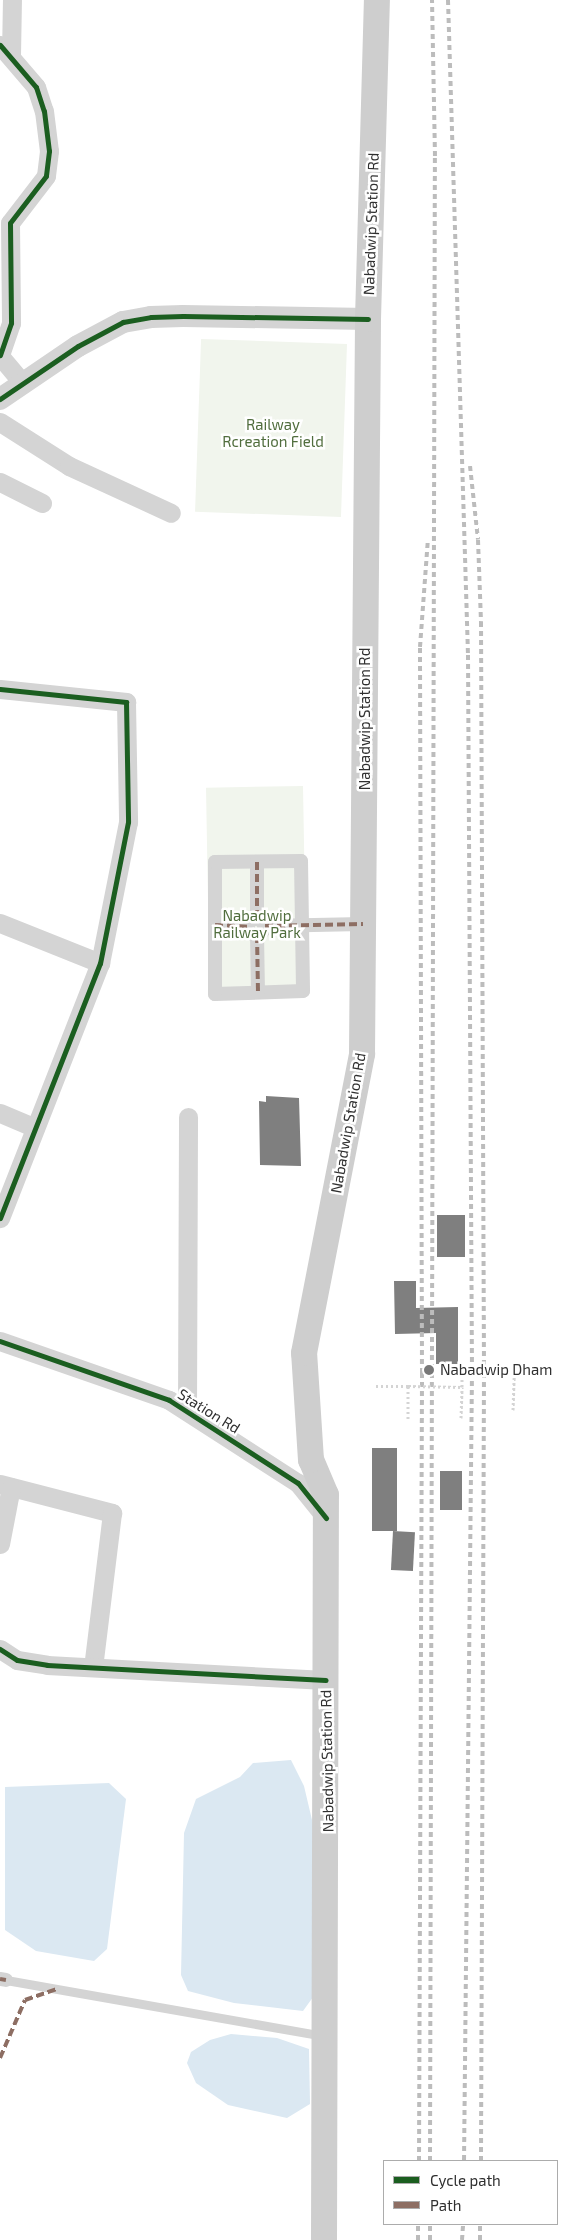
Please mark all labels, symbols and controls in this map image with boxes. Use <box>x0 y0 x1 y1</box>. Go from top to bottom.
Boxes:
street label: Nabadwip Station Rd <box>360 152 382 296</box>
park label: Railway Rcreation Field <box>222 415 324 450</box>
street label: Nabadwip Station Rd <box>356 648 374 790</box>
park label: Nabadwip Railway Park <box>213 906 301 941</box>
street label: Nabadwip Station Rd <box>327 1051 369 1195</box>
place label: Nabadwip Dham <box>440 1361 552 1379</box>
marker: Nabadwip Dham <box>422 1363 436 1377</box>
street label: Station Rd <box>174 1385 244 1437</box>
street label: Nabadwip Station Rd <box>317 1690 337 1832</box>
legend <box>383 2160 558 2225</box>
text: Cycle path <box>430 2171 501 2189</box>
text: Path <box>430 2196 461 2214</box>

